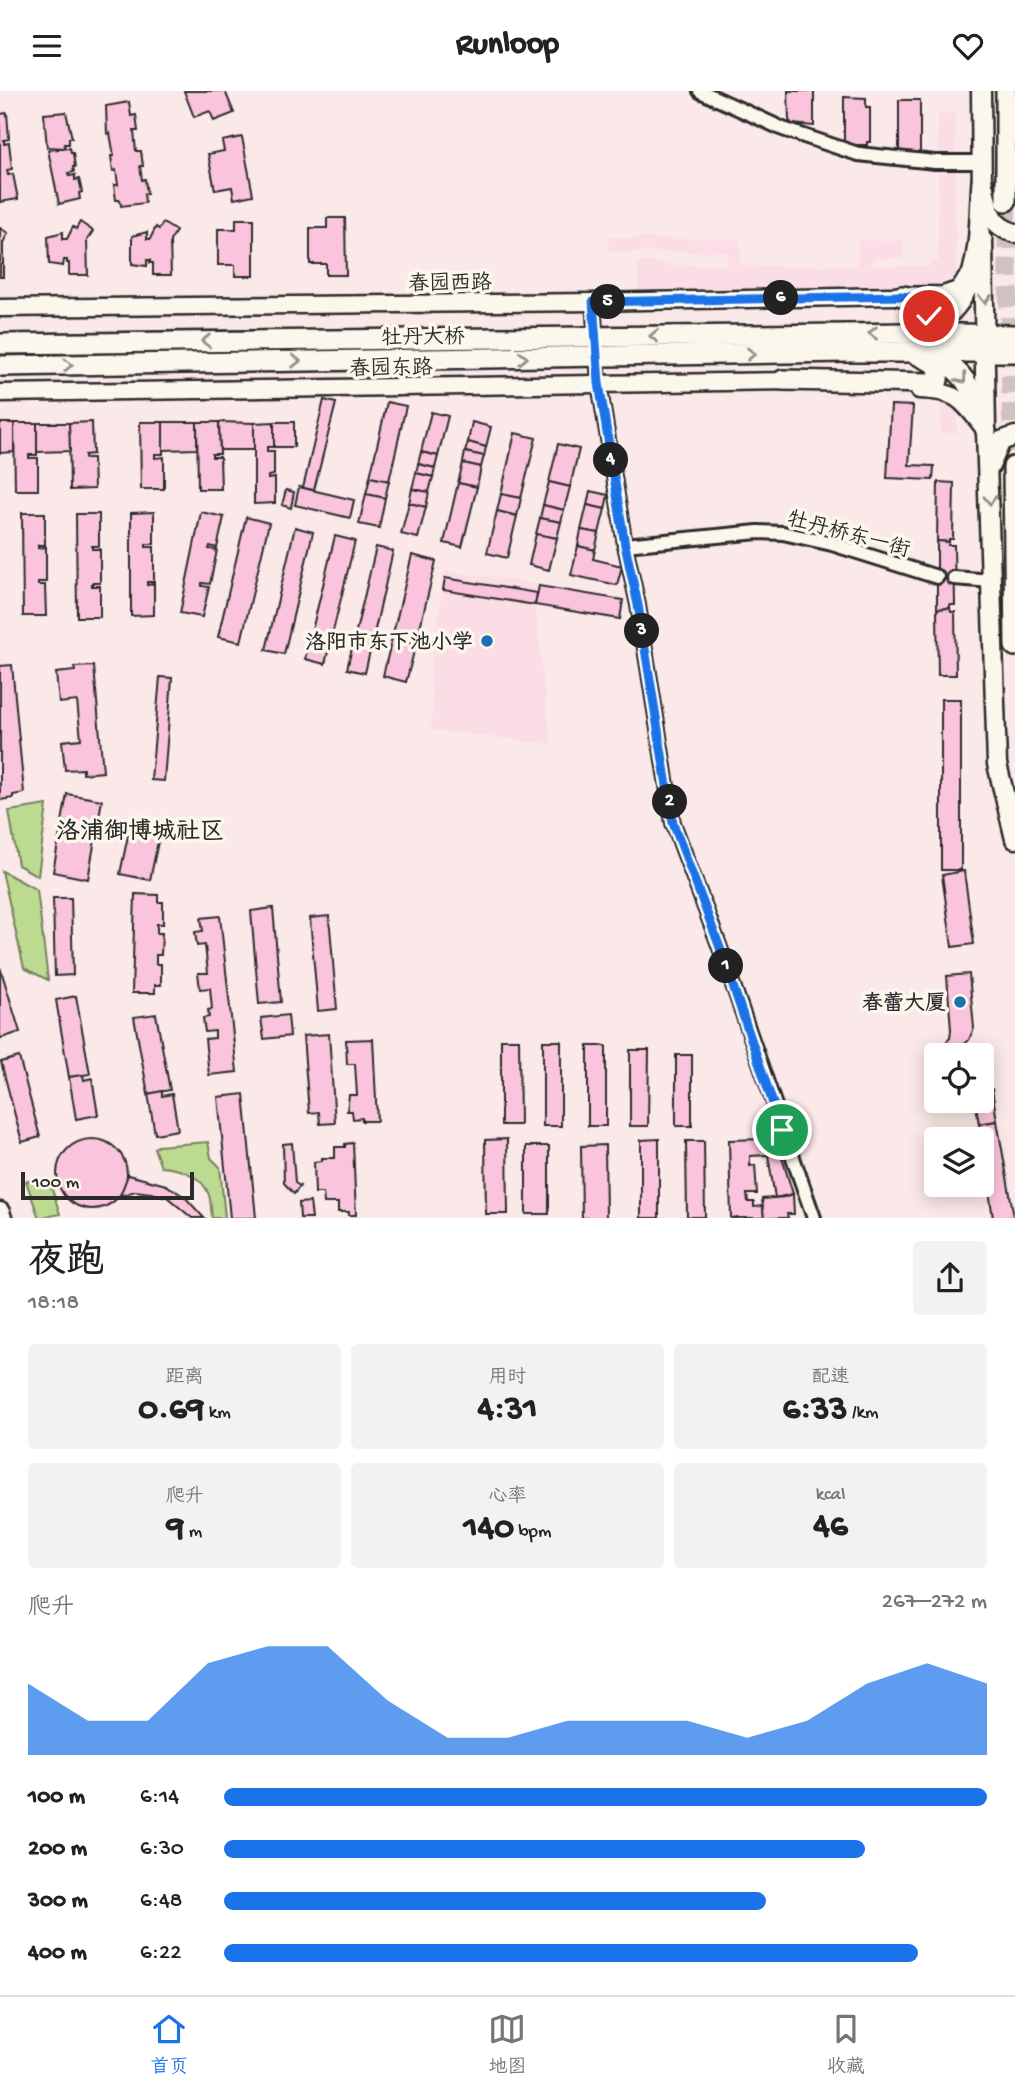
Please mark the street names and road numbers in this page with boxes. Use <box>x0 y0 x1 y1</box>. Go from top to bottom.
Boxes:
street label: 春园西路 <box>408 270 492 299</box>
street label: 牡丹大桥 <box>381 325 465 353</box>
street label: 春园东路 <box>349 355 433 384</box>
street label: 牡丹桥东一街 <box>784 506 913 565</box>

